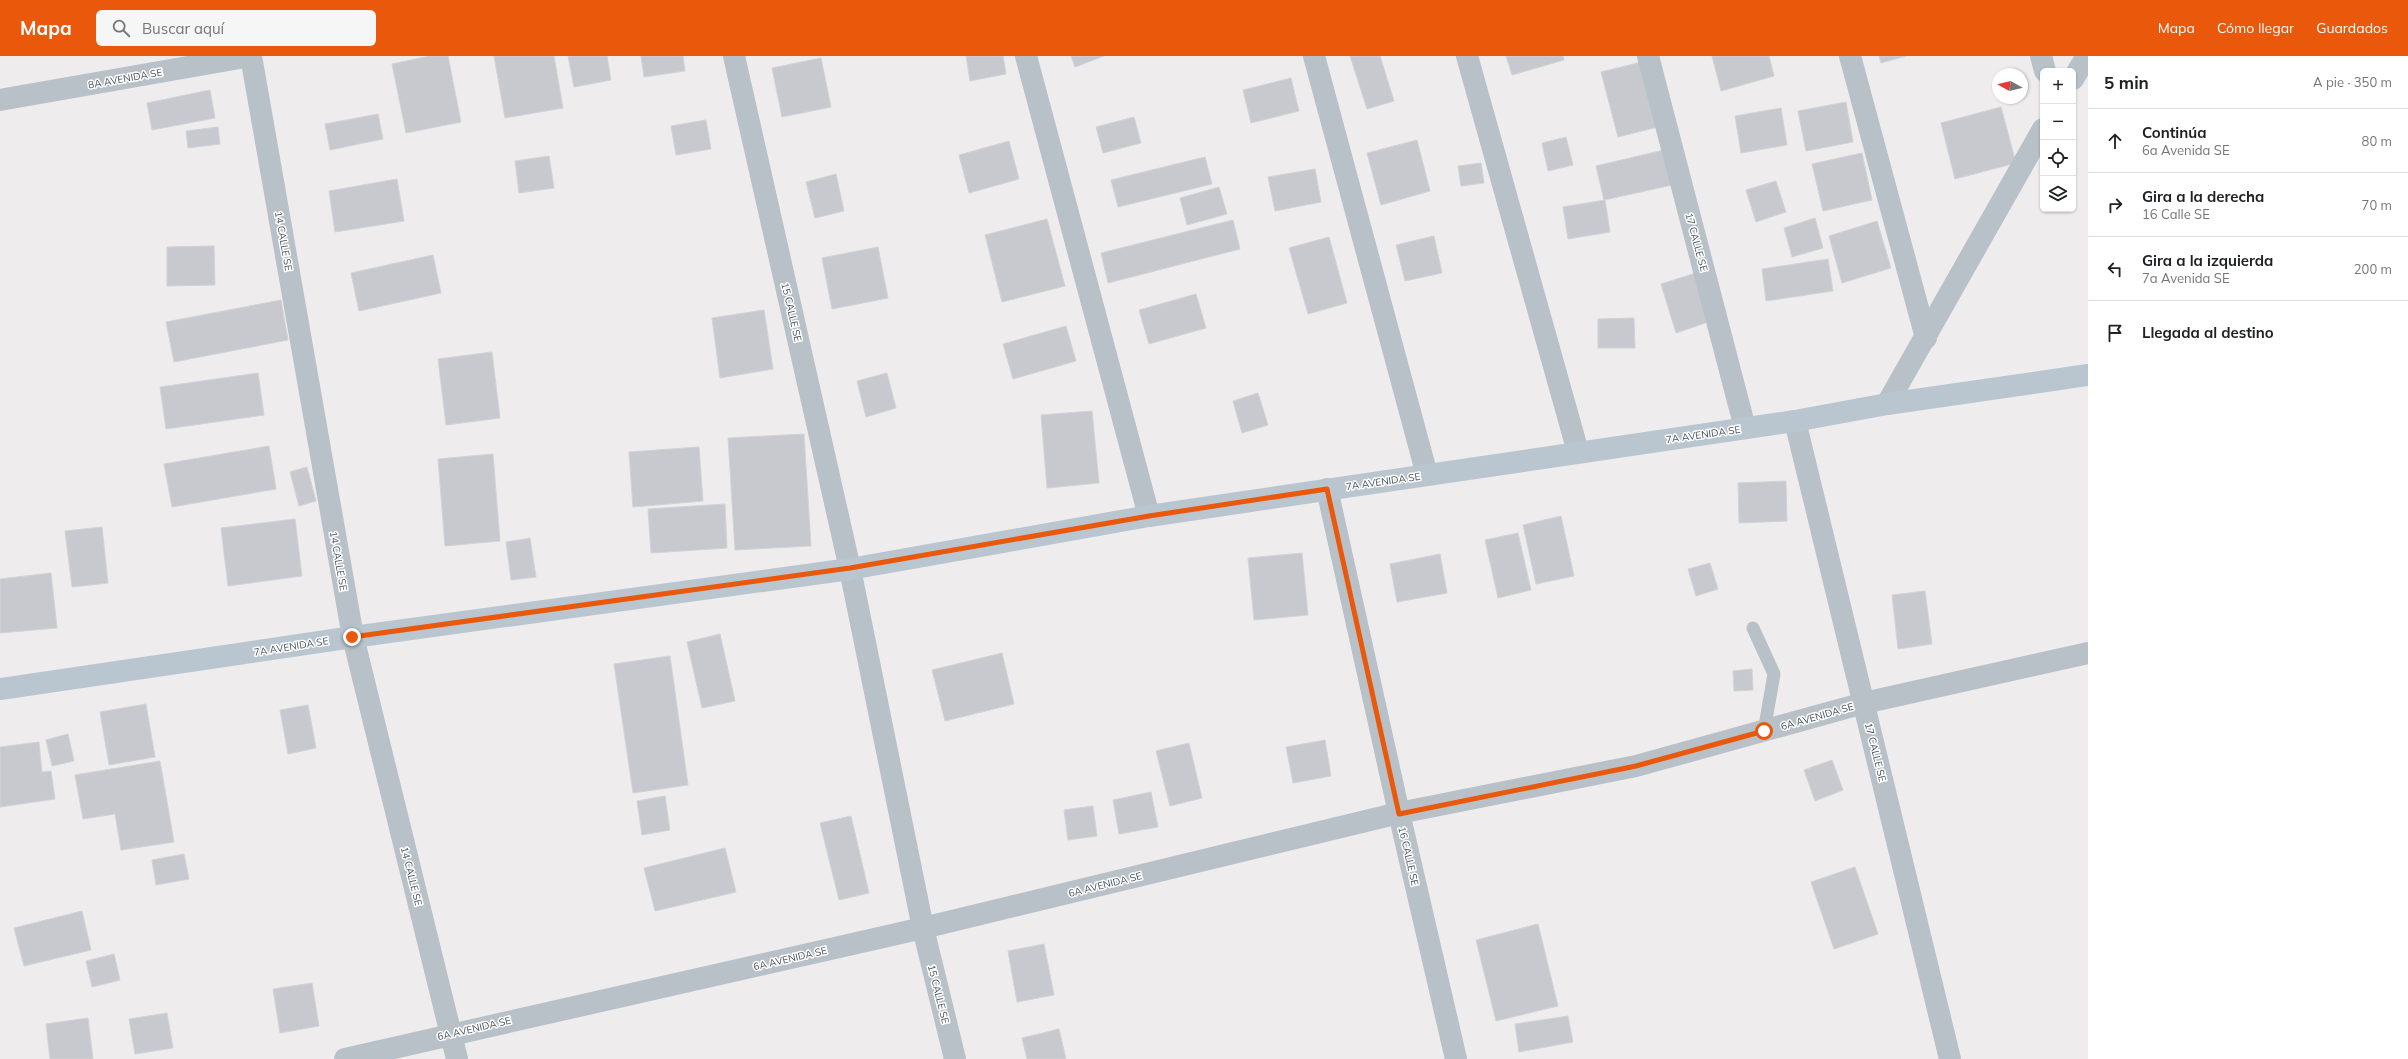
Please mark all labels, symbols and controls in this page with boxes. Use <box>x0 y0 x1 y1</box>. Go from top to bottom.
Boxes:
search box <box>96 10 376 46</box>
text: Mapa <box>20 16 72 40</box>
icon: search <box>110 17 132 39</box>
text: Buscar aquí <box>142 19 224 38</box>
text: Mapa <box>2158 19 2195 37</box>
text: Cómo llegar <box>2217 19 2294 37</box>
text: Guardados <box>2316 19 2388 37</box>
street label: 8A AVENIDA SE <box>87 66 163 91</box>
north arrow <box>1992 68 2028 104</box>
map controls <box>2040 68 2076 212</box>
button: + <box>2040 68 2076 104</box>
text: 5 min <box>2104 72 2149 93</box>
text: A pie · 350 m <box>2313 74 2392 90</box>
button: − <box>2040 104 2076 140</box>
text: Continúa <box>2142 123 2207 142</box>
icon: ahead <box>2104 130 2126 152</box>
text: 80 m <box>2362 133 2392 149</box>
button: locate <box>2040 140 2076 176</box>
text: 6a Avenida SE <box>2142 142 2230 158</box>
button: layers <box>2040 176 2076 212</box>
text: Gira a la derecha <box>2142 187 2264 206</box>
icon: right <box>2104 194 2126 216</box>
text: 70 m <box>2362 197 2392 213</box>
text: 16 Calle SE <box>2142 206 2210 222</box>
street label: 14 CALLE SE <box>272 210 295 272</box>
street label: 17 CALLE SE <box>1682 211 1711 273</box>
text: Gira a la izquierda <box>2142 251 2273 270</box>
icon: left <box>2104 258 2126 280</box>
text: 200 m <box>2354 261 2392 277</box>
text: 7a Avenida SE <box>2142 270 2230 286</box>
street label: 15 CALLE SE <box>778 281 805 343</box>
icon: arrive <box>2104 322 2126 344</box>
text: Llegada al destino <box>2142 323 2274 342</box>
street label: 7A AVENIDA SE <box>1665 423 1741 446</box>
street label: 7A AVENIDA SE <box>1345 470 1421 493</box>
street label: 14 CALLE SE <box>327 530 350 592</box>
route end <box>343 628 361 646</box>
street label: 7A AVENIDA SE <box>253 634 329 659</box>
street label: 6A AVENIDA SE <box>1779 700 1855 733</box>
street label: 17 CALLE SE <box>1862 721 1889 783</box>
route start <box>1755 722 1773 740</box>
street label: 16 CALLE SE <box>1395 825 1422 887</box>
street label: 14 CALLE SE <box>398 845 425 907</box>
street label: 6A AVENIDA SE <box>1067 869 1143 900</box>
street label: 6A AVENIDA SE <box>752 944 828 973</box>
street label: 15 CALLE SE <box>925 963 952 1025</box>
street label: 6A AVENIDA SE <box>436 1014 512 1043</box>

